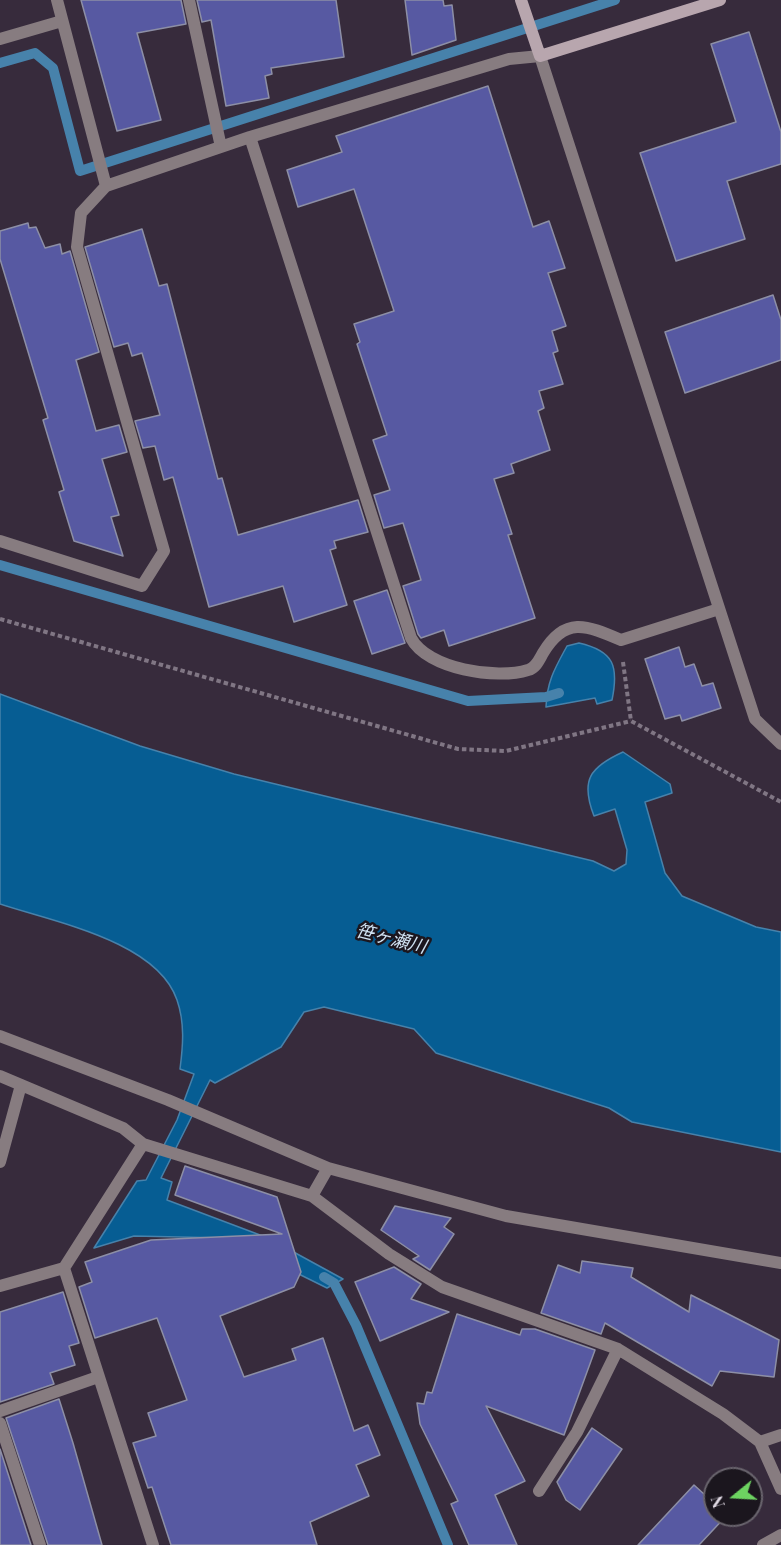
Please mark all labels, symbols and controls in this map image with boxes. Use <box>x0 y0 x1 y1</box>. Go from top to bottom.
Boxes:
water label: 笹ヶ瀬川 <box>353 920 429 958</box>
north arrow <box>703 1467 763 1527</box>
text: N <box>706 1493 729 1511</box>

